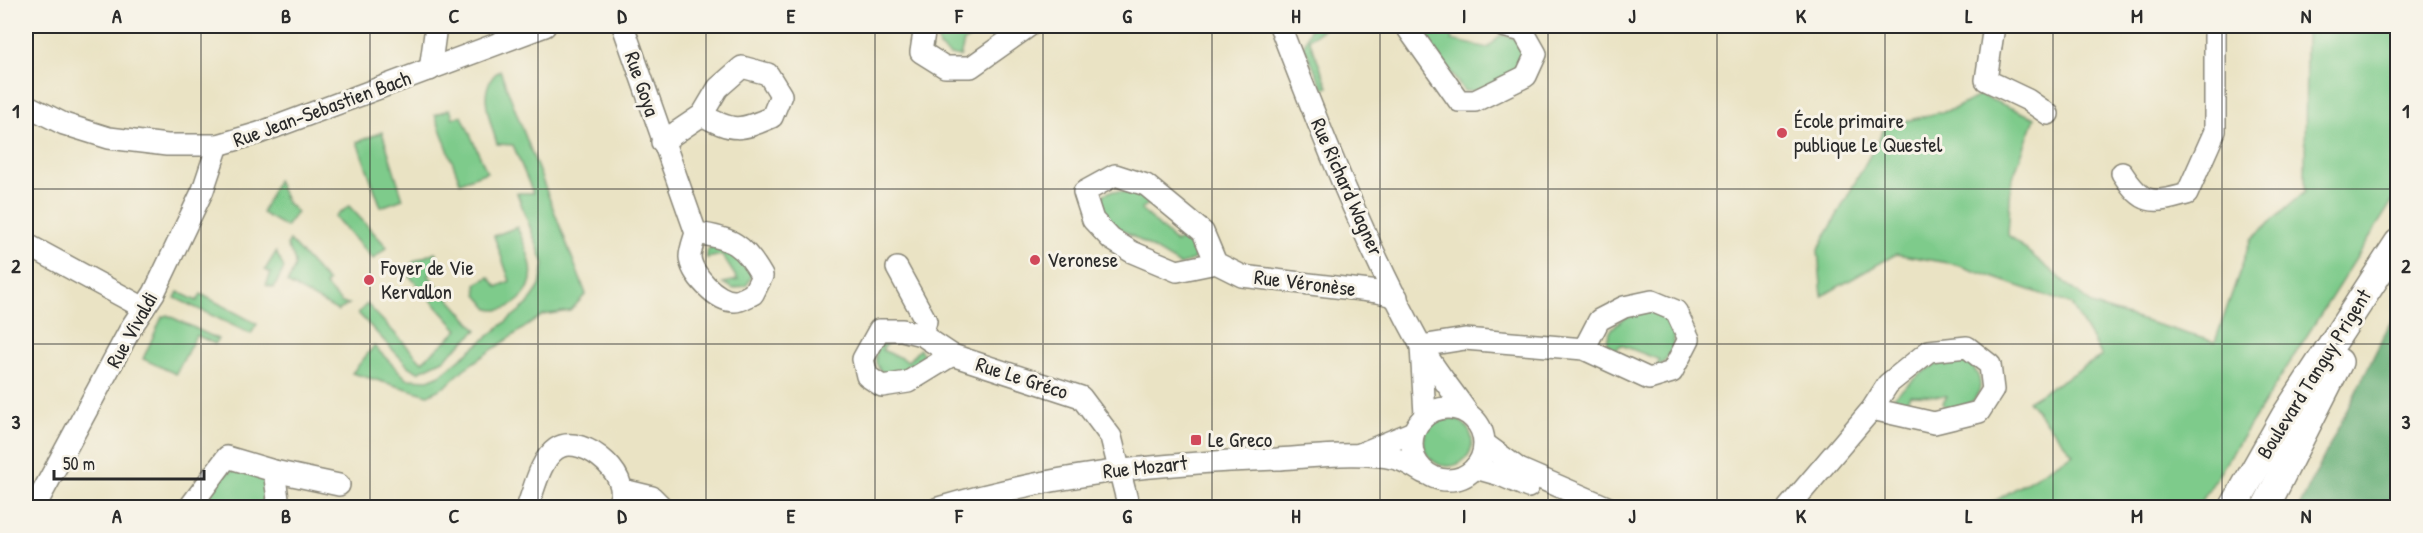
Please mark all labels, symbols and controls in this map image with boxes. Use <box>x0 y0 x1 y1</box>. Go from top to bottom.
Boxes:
text: A <box>112 2 122 29</box>
text: B <box>281 2 291 29</box>
text: C <box>449 2 460 29</box>
text: D <box>617 2 627 29</box>
text: E <box>787 2 796 29</box>
text: F <box>954 2 964 29</box>
text: G <box>1122 2 1132 29</box>
text: H <box>1291 2 1301 29</box>
text: I <box>1462 2 1466 29</box>
text: J <box>1628 2 1636 29</box>
text: K <box>1796 2 1807 29</box>
text: L <box>1965 2 1973 29</box>
text: M <box>2131 2 2143 29</box>
text: N <box>2301 2 2312 29</box>
street label: Rue Goya <box>618 48 667 120</box>
street label: Rue Jean-Sebastien Bach <box>229 63 415 154</box>
text: 1 <box>12 97 20 124</box>
text: 1 <box>2402 97 2410 124</box>
place label: École primaire publique Le Questel <box>1794 106 1943 159</box>
street label: Rue Richard Wagner <box>1304 113 1391 260</box>
marker: École primaire publique Le Questel <box>1775 126 1789 140</box>
place label: Veronese <box>1047 245 1118 274</box>
text: 2 <box>11 252 21 279</box>
text: 2 <box>2401 252 2411 279</box>
place label: Foyer de Vie Kervallon <box>380 253 474 306</box>
marker: Veronese <box>1028 253 1042 267</box>
street label: Rue Véronèse <box>1253 262 1358 303</box>
marker: Foyer de Vie Kervallon <box>362 273 376 287</box>
street label: Boulevard Tanguy Prigent <box>2249 282 2378 464</box>
street label: Rue Vivaldi <box>99 287 164 373</box>
street label: Rue Le Gréco <box>972 349 1072 406</box>
text: 3 <box>12 408 21 435</box>
text: 3 <box>2402 408 2411 435</box>
place label: Le Greco <box>1208 425 1272 454</box>
marker: Le Greco <box>1189 433 1203 447</box>
scale bar <box>54 443 204 481</box>
street label: Rue Mozart <box>1101 448 1189 485</box>
text: 50 m <box>63 451 95 476</box>
text: A <box>112 502 122 529</box>
text: B <box>281 502 291 529</box>
text: C <box>449 502 460 529</box>
text: D <box>617 502 627 529</box>
text: E <box>787 502 796 529</box>
text: F <box>954 502 964 529</box>
text: G <box>1122 502 1132 529</box>
text: H <box>1291 502 1301 529</box>
text: I <box>1462 502 1466 529</box>
text: J <box>1628 502 1636 529</box>
text: K <box>1796 502 1807 529</box>
text: L <box>1965 502 1973 529</box>
text: M <box>2131 502 2143 529</box>
text: N <box>2301 502 2312 529</box>

